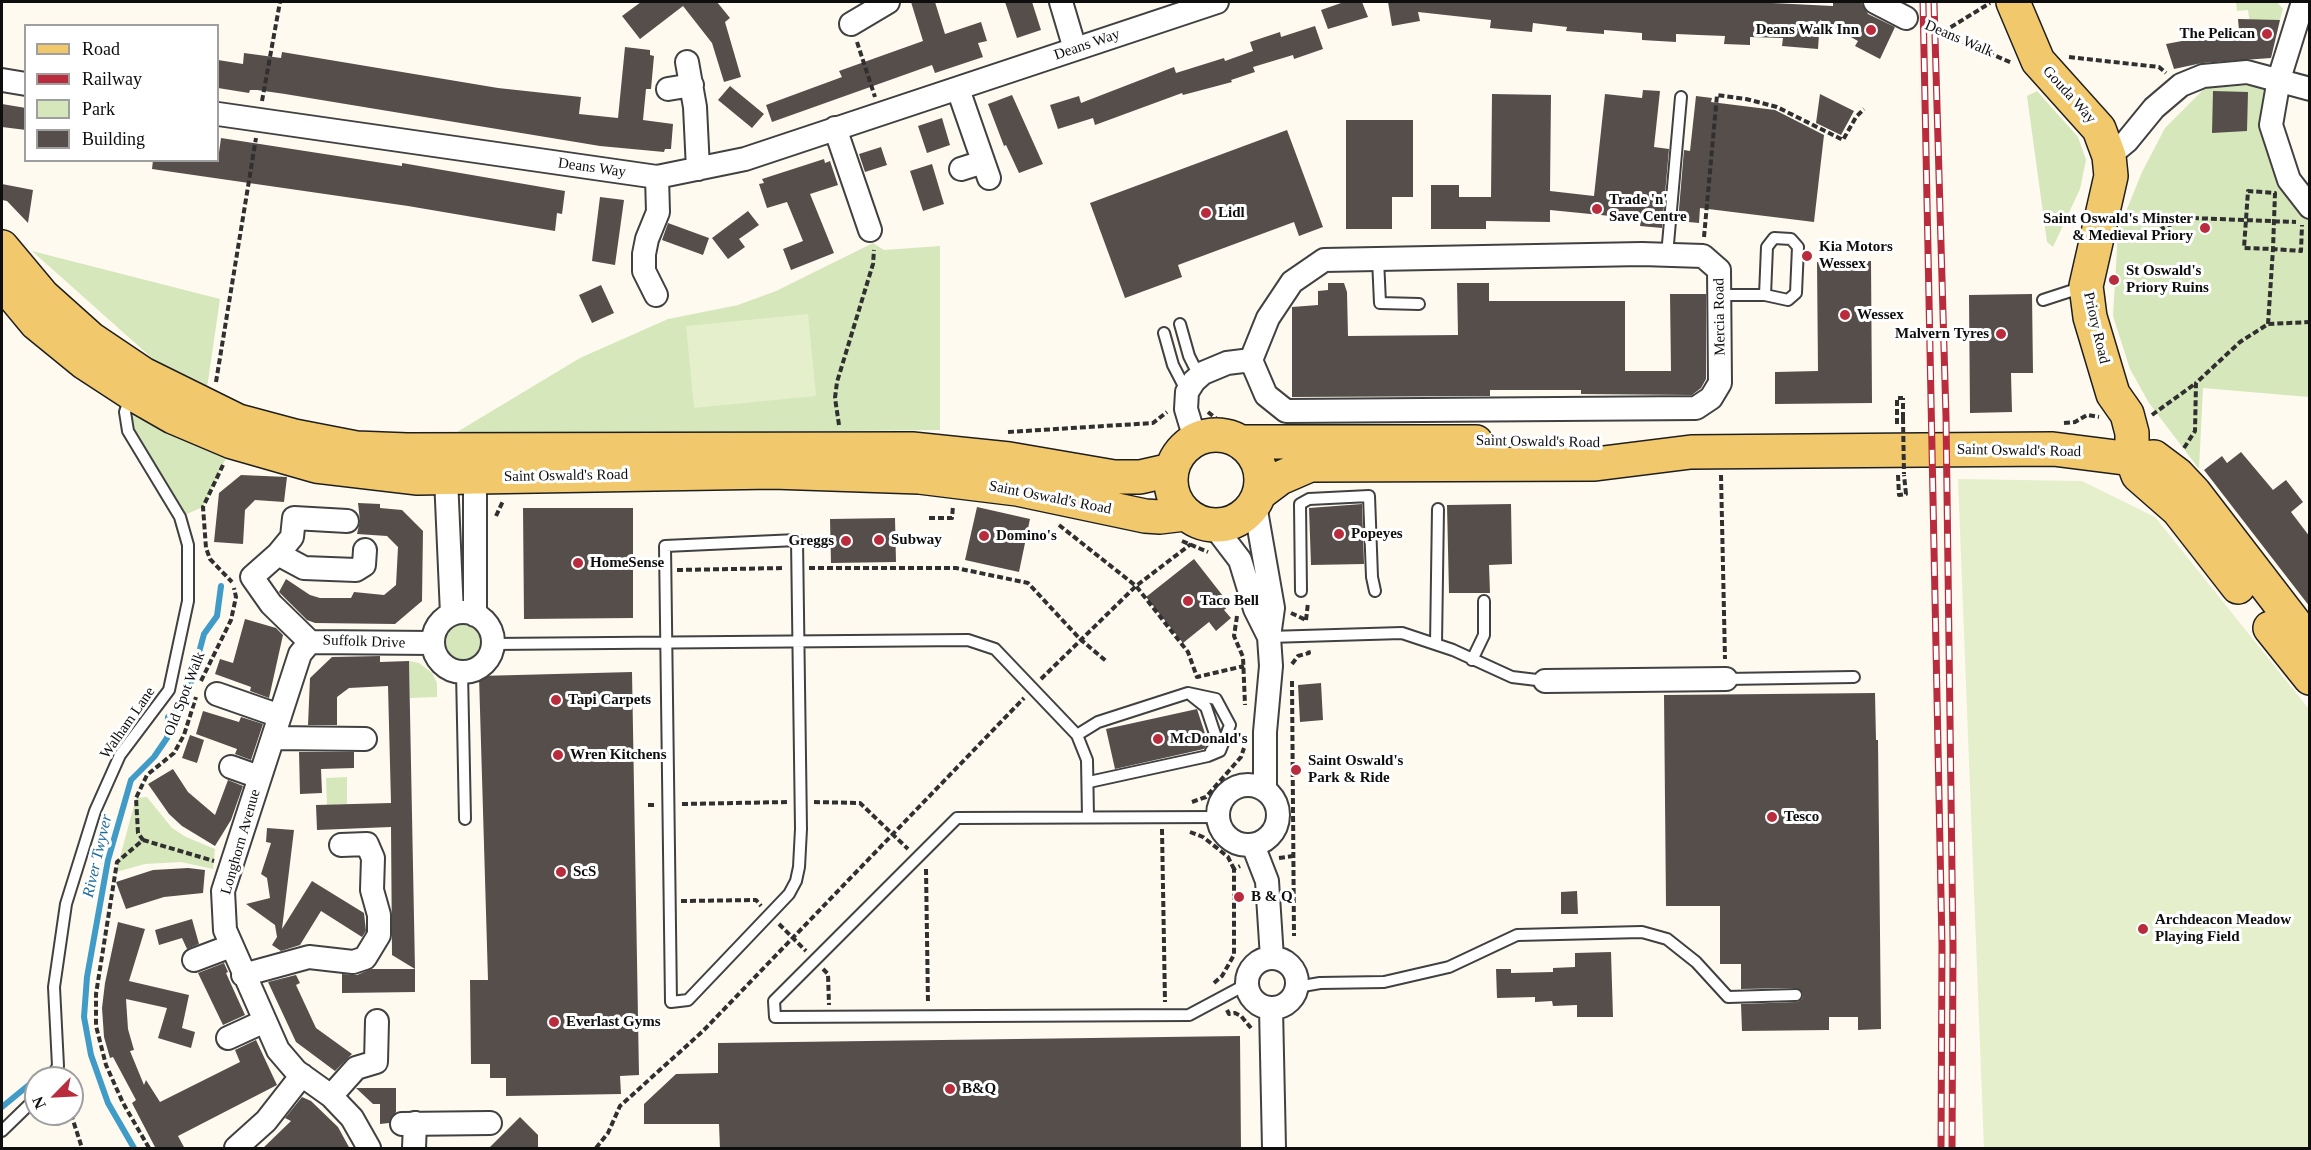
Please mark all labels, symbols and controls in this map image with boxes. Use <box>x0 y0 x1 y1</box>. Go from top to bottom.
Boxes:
street label: Deans Walk <box>1922 17 1996 61</box>
place label: Deans Walk Inn <box>1756 21 1859 39</box>
marker: Deans Walk Inn <box>1864 23 1878 37</box>
legend <box>24 24 219 162</box>
street label: Deans Way <box>1052 25 1122 65</box>
place label: The Pelican <box>2180 25 2255 43</box>
marker: The Pelican <box>2260 27 2274 41</box>
text: Road <box>82 39 120 59</box>
street label: Gouda Way <box>2039 63 2099 127</box>
text: Railway <box>82 69 142 89</box>
text: Park <box>82 99 115 119</box>
text: Building <box>82 129 145 149</box>
street label: Deans Way <box>557 154 627 182</box>
place label: Trade 'n' Save Centre <box>1609 191 1687 226</box>
marker: Trade 'n' Save Centre <box>1590 202 1604 216</box>
place label: Lidl <box>1218 204 1245 222</box>
marker: Lidl <box>1199 206 1213 220</box>
place label: Saint Oswald's Minster & Medieval Priory <box>2043 210 2193 245</box>
marker: Saint Oswald's Minster & Medieval Priory <box>2198 221 2212 235</box>
place label: Kia Motors Wessex <box>1819 238 1893 273</box>
marker: Kia Motors Wessex <box>1800 249 1814 263</box>
place label: St Oswald's Priory Ruins <box>2126 262 2209 297</box>
marker: St Oswald's Priory Ruins <box>2107 273 2121 287</box>
street label: Mercia Road <box>1710 278 1730 356</box>
street label: Priory Road <box>2079 290 2113 366</box>
place label: Wessex <box>1857 306 1904 324</box>
marker: Wessex <box>1838 308 1852 322</box>
place label: Malvern Tyres <box>1895 325 1989 343</box>
marker: Malvern Tyres <box>1994 327 2008 341</box>
street label: Saint Oswald's Road <box>1476 432 1600 452</box>
street label: Saint Oswald's Road <box>1957 441 2081 461</box>
street label: Saint Oswald's Road <box>504 466 628 486</box>
street label: Saint Oswald's Road <box>987 477 1113 519</box>
place label: Popeyes <box>1351 525 1403 543</box>
place label: Domino's <box>996 527 1057 545</box>
marker: Popeyes <box>1332 527 1346 541</box>
marker: Domino's <box>977 529 991 543</box>
place label: Subway <box>891 531 942 549</box>
place label: Greggs <box>788 532 834 550</box>
marker: Subway <box>872 533 886 547</box>
marker: Greggs <box>839 534 853 548</box>
place label: HomeSense <box>590 554 664 572</box>
marker: HomeSense <box>571 556 585 570</box>
place label: Taco Bell <box>1200 592 1259 610</box>
marker: Taco Bell <box>1181 594 1195 608</box>
street label: Suffolk Drive <box>322 632 406 652</box>
street label: Old Spot Walk <box>161 649 209 739</box>
street label: Walham Lane <box>97 684 159 762</box>
place label: Tapi Carpets <box>568 691 651 709</box>
marker: Tapi Carpets <box>549 693 563 707</box>
place label: McDonald's <box>1170 730 1248 748</box>
marker: McDonald's <box>1151 732 1165 746</box>
place label: Wren Kitchens <box>570 746 667 764</box>
marker: Wren Kitchens <box>551 748 565 762</box>
place label: Saint Oswald's Park & Ride <box>1308 752 1403 787</box>
marker: Saint Oswald's Park & Ride <box>1289 763 1303 777</box>
street label: Longhorn Avenue <box>217 787 265 897</box>
place label: Tesco <box>1784 808 1819 826</box>
marker: Tesco <box>1765 810 1779 824</box>
water label: River Twyver <box>79 813 117 899</box>
place label: ScS <box>573 863 596 881</box>
marker: ScS <box>554 865 568 879</box>
place label: B & Q <box>1251 888 1293 906</box>
marker: B & Q <box>1232 890 1246 904</box>
place label: Archdeacon Meadow Playing Field <box>2155 911 2291 946</box>
marker: Archdeacon Meadow Playing Field <box>2136 922 2150 936</box>
place label: Everlast Gyms <box>566 1013 661 1031</box>
marker: Everlast Gyms <box>547 1015 561 1029</box>
north arrow <box>24 1066 84 1126</box>
place label: B&Q <box>962 1080 996 1098</box>
marker: B&Q <box>943 1082 957 1096</box>
text: N <box>29 1094 49 1111</box>

